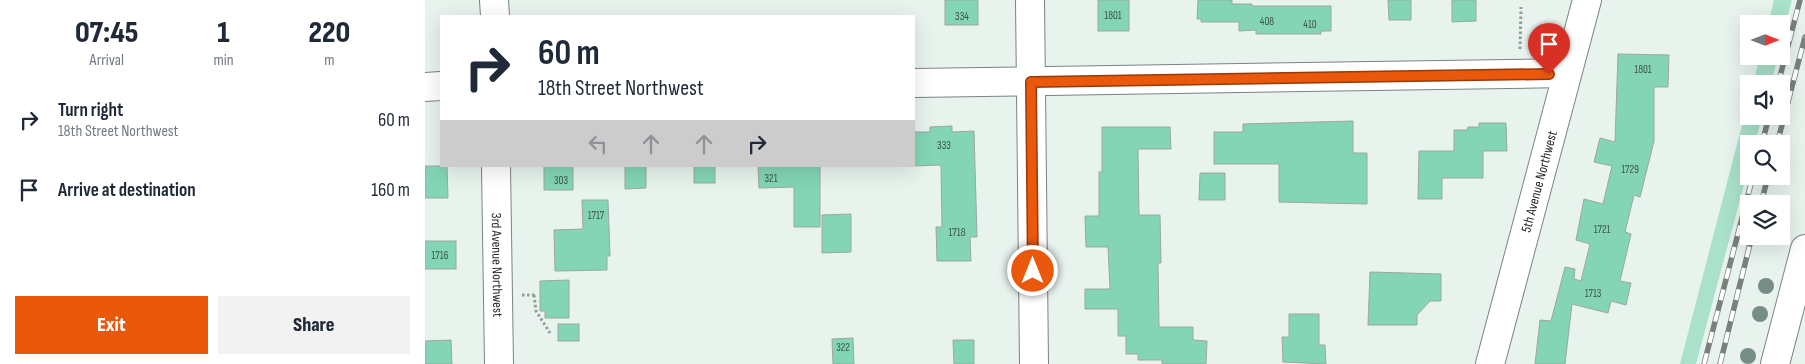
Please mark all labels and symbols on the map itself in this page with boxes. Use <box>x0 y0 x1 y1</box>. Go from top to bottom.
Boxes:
house number: 1801 <box>1104 9 1122 22</box>
house number: 334 <box>955 10 969 23</box>
house number: 408 <box>1260 15 1274 28</box>
north arrow <box>1740 15 1790 65</box>
house number: 410 <box>1303 18 1317 31</box>
pin <box>1528 23 1570 74</box>
house number: 1801 <box>1634 63 1652 76</box>
street label: 5th Avenue Northwest <box>1517 129 1560 234</box>
house number: 333 <box>937 139 951 152</box>
house number: 1729 <box>1621 163 1639 176</box>
house number: 321 <box>764 172 778 185</box>
house number: 303 <box>554 174 568 187</box>
house number: 1717 <box>588 209 605 222</box>
street label: 3rd Avenue Northwest <box>488 213 507 317</box>
house number: 1721 <box>1594 223 1610 236</box>
house number: 1718 <box>949 226 966 239</box>
position arrow <box>1006 244 1058 296</box>
house number: 1716 <box>432 249 449 262</box>
house number: 1713 <box>1585 287 1602 300</box>
house number: 322 <box>836 341 850 354</box>

